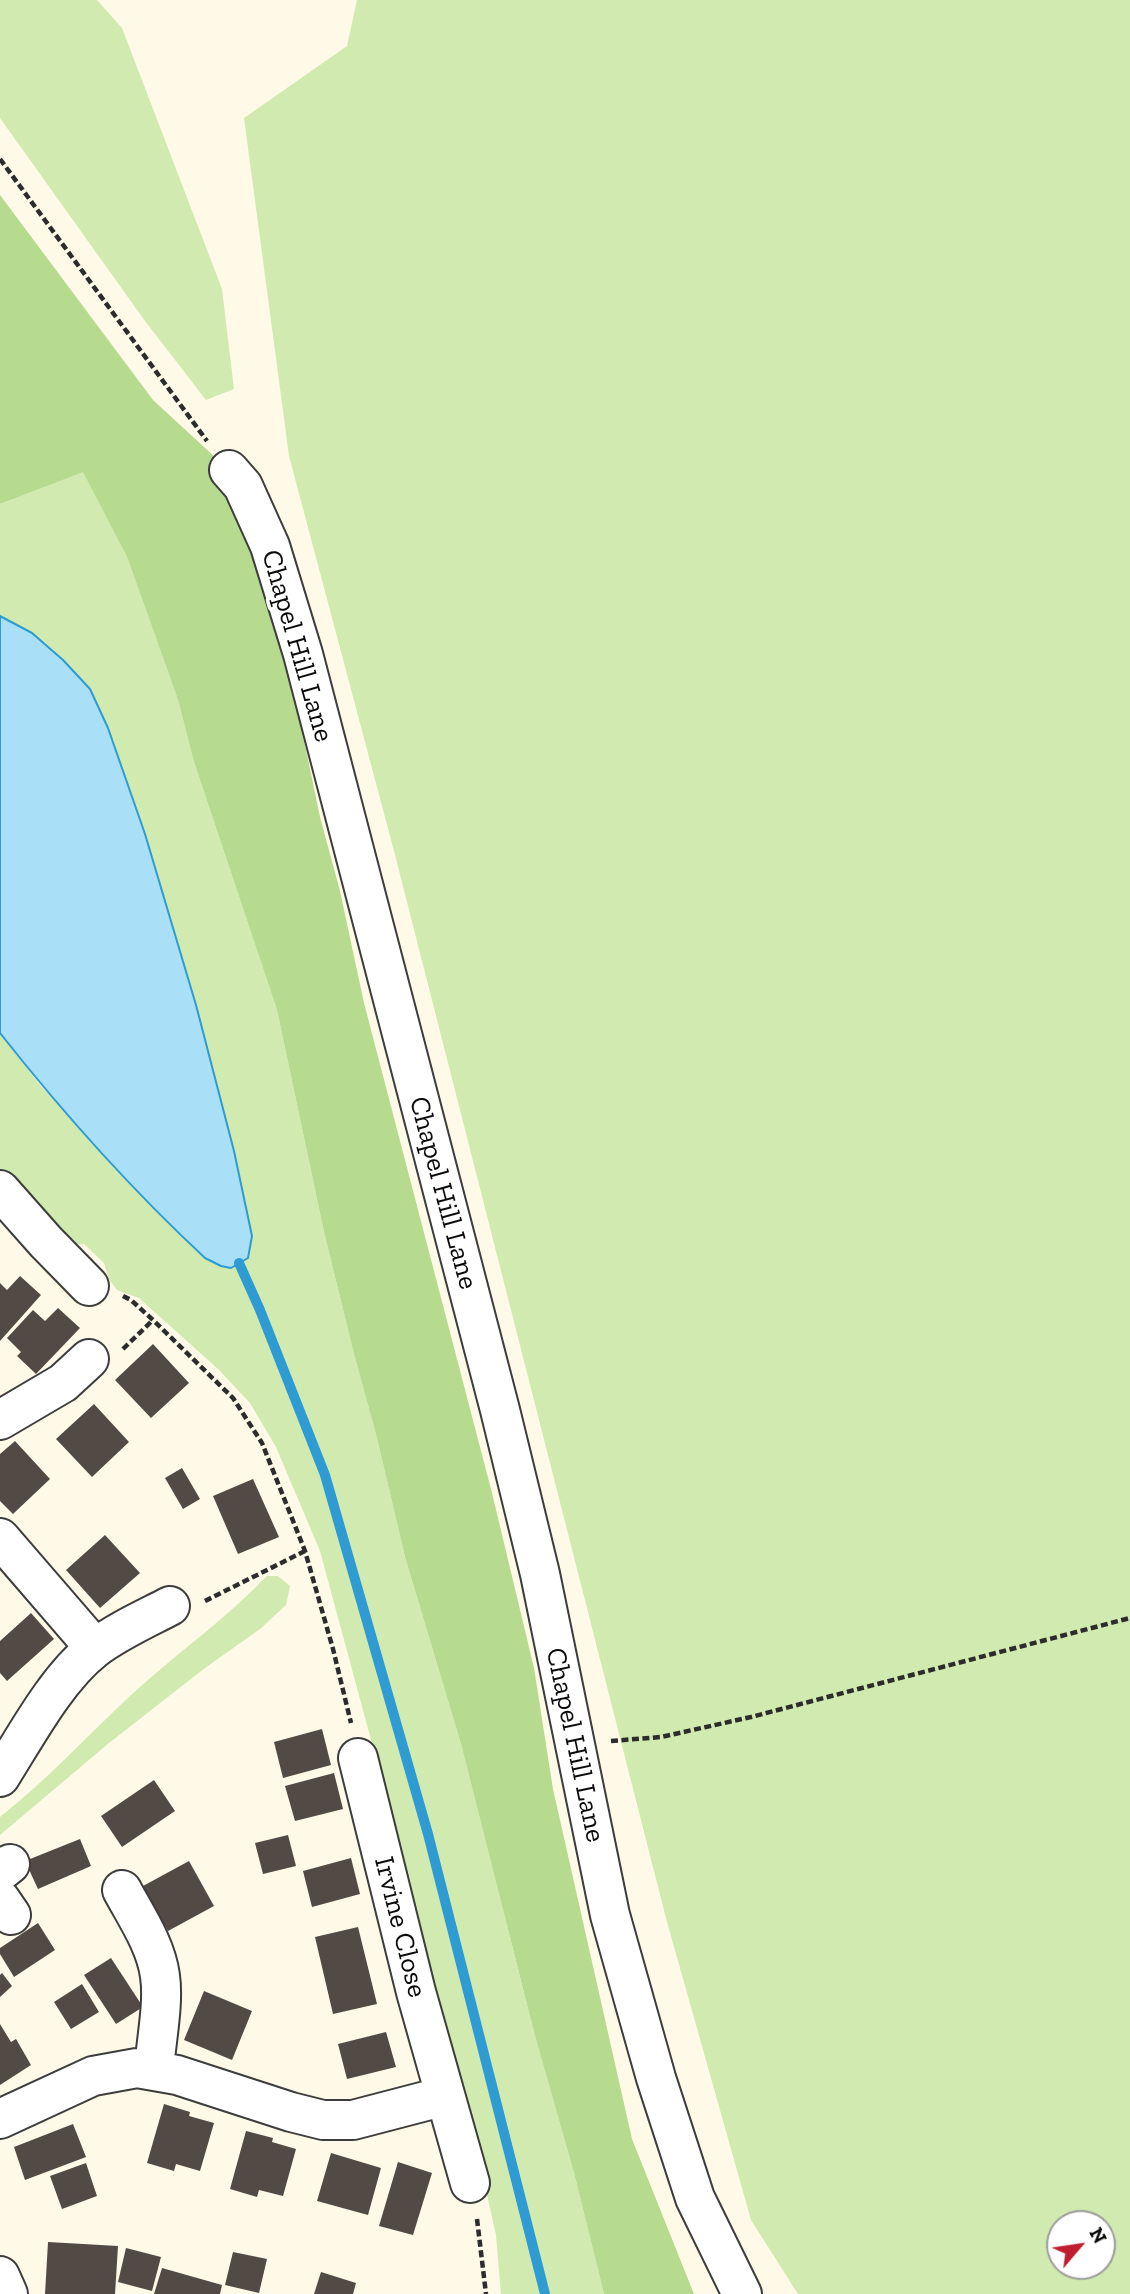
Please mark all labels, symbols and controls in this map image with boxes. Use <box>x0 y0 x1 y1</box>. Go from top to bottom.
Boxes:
street label: Chapel Hill Lane <box>254 546 340 746</box>
street label: Chapel Hill Lane <box>401 1093 485 1293</box>
street label: Chapel Hill Lane <box>538 1645 612 1845</box>
street label: Irvine Close <box>366 1853 434 2001</box>
north arrow <box>1046 2210 1116 2280</box>
text: N <box>1084 2224 1112 2247</box>

